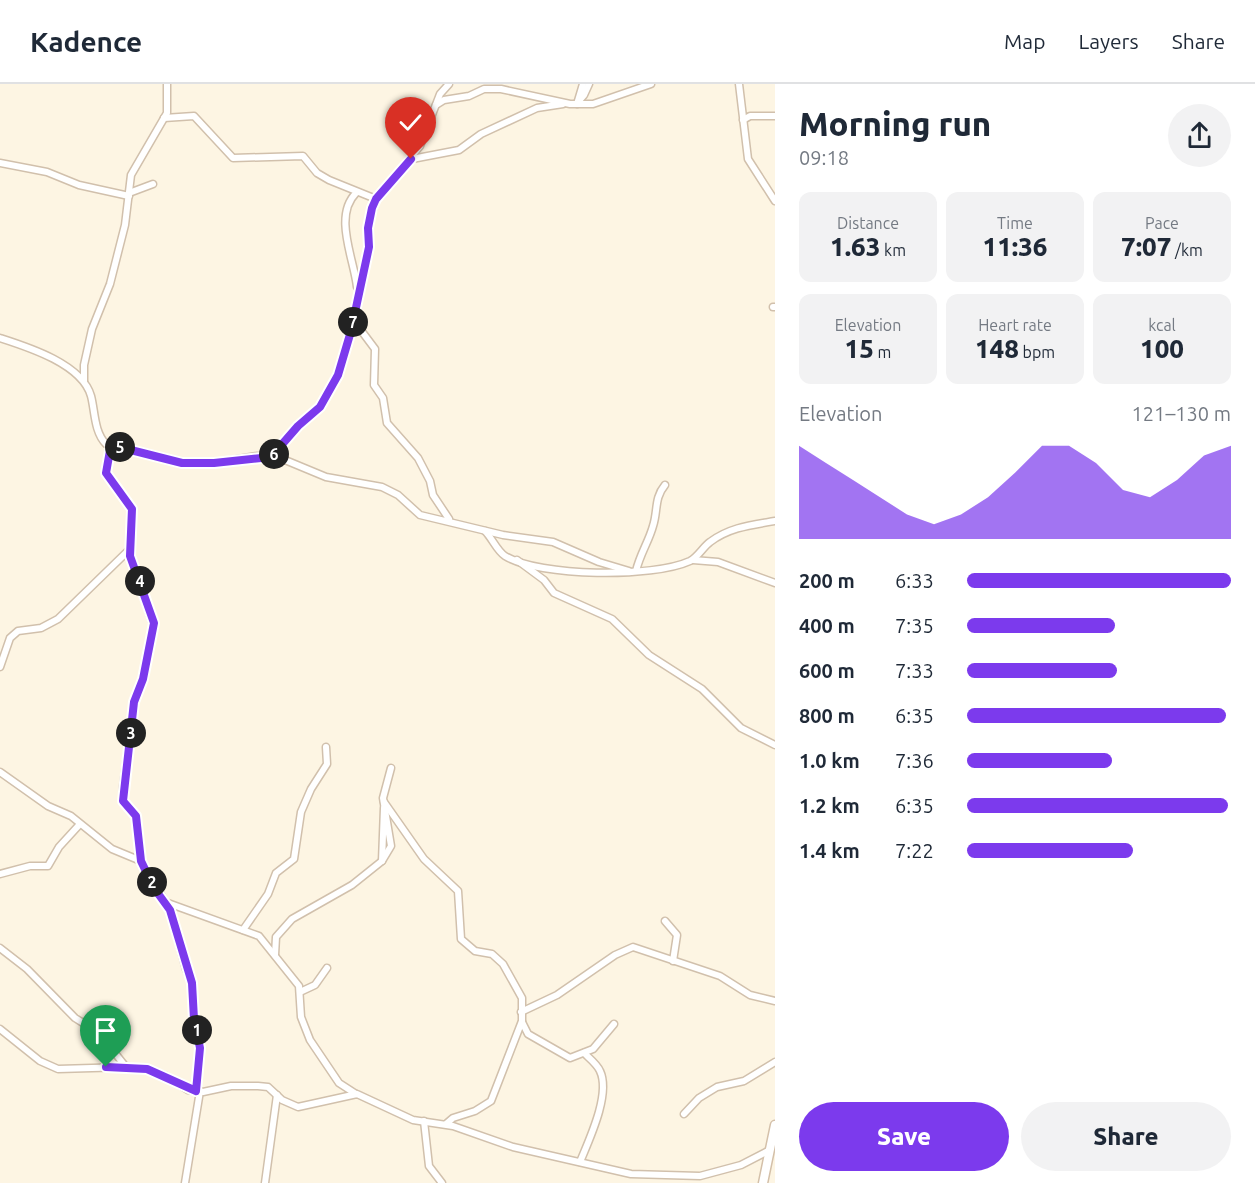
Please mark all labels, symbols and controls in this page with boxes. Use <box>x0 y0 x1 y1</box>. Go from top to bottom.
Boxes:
text: Kadence <box>30 26 142 57</box>
text: Map <box>1004 29 1045 53</box>
text: Layers <box>1078 29 1139 53</box>
text: Share <box>1172 29 1225 53</box>
pin <box>385 97 436 159</box>
button: share <box>1168 104 1231 167</box>
text: Morning run <box>799 105 991 142</box>
icon: check <box>394 106 427 139</box>
text: 09:18 <box>799 146 849 169</box>
text: Distance <box>837 214 899 232</box>
text: Time <box>997 214 1033 232</box>
text: Pace <box>1145 214 1179 232</box>
text: 1.63 <box>830 232 880 261</box>
text: 11:36 <box>982 232 1048 261</box>
text: 7:07 <box>1121 232 1171 261</box>
text: km <box>880 241 906 259</box>
text: /km <box>1171 241 1203 259</box>
pin: 7 <box>338 307 368 337</box>
text: 7 <box>348 313 358 331</box>
text: Elevation <box>835 316 901 334</box>
text: Heart rate <box>978 316 1052 334</box>
text: kcal <box>1148 316 1176 334</box>
text: 15 <box>845 334 874 363</box>
text: 148 <box>975 334 1019 363</box>
text: 100 <box>1140 334 1184 363</box>
text: m <box>874 343 891 361</box>
text: bpm <box>1019 343 1055 361</box>
text: Elevation <box>799 402 882 425</box>
text: 121–130 m <box>1132 402 1231 425</box>
pin: 5 <box>105 432 135 462</box>
text: 5 <box>115 438 125 456</box>
pin: 6 <box>259 439 289 469</box>
text: 6 <box>269 445 279 463</box>
pin: 4 <box>125 566 155 596</box>
text: 200 m <box>799 569 855 592</box>
text: 6:33 <box>895 569 934 592</box>
text: 4 <box>135 572 145 590</box>
text: 400 m <box>799 614 855 637</box>
text: 7:35 <box>895 614 934 637</box>
text: 600 m <box>799 659 855 682</box>
text: 7:33 <box>895 659 934 682</box>
text: 800 m <box>799 704 855 727</box>
text: 6:35 <box>895 704 934 727</box>
pin: 3 <box>116 718 146 748</box>
text: 3 <box>126 724 136 742</box>
text: 1.0 km <box>799 749 860 772</box>
text: 7:36 <box>895 749 934 772</box>
text: 1.2 km <box>799 794 860 817</box>
text: 6:35 <box>895 794 934 817</box>
text: 1.4 km <box>799 839 860 862</box>
text: 7:22 <box>895 839 934 862</box>
pin: 2 <box>137 867 167 897</box>
text: 2 <box>147 873 157 891</box>
pin <box>80 1005 131 1067</box>
icon: arrive <box>89 1014 122 1047</box>
pin: 1 <box>182 1015 212 1045</box>
text: 1 <box>192 1021 202 1039</box>
button: Save <box>799 1102 1009 1171</box>
button: Share <box>1021 1102 1231 1171</box>

